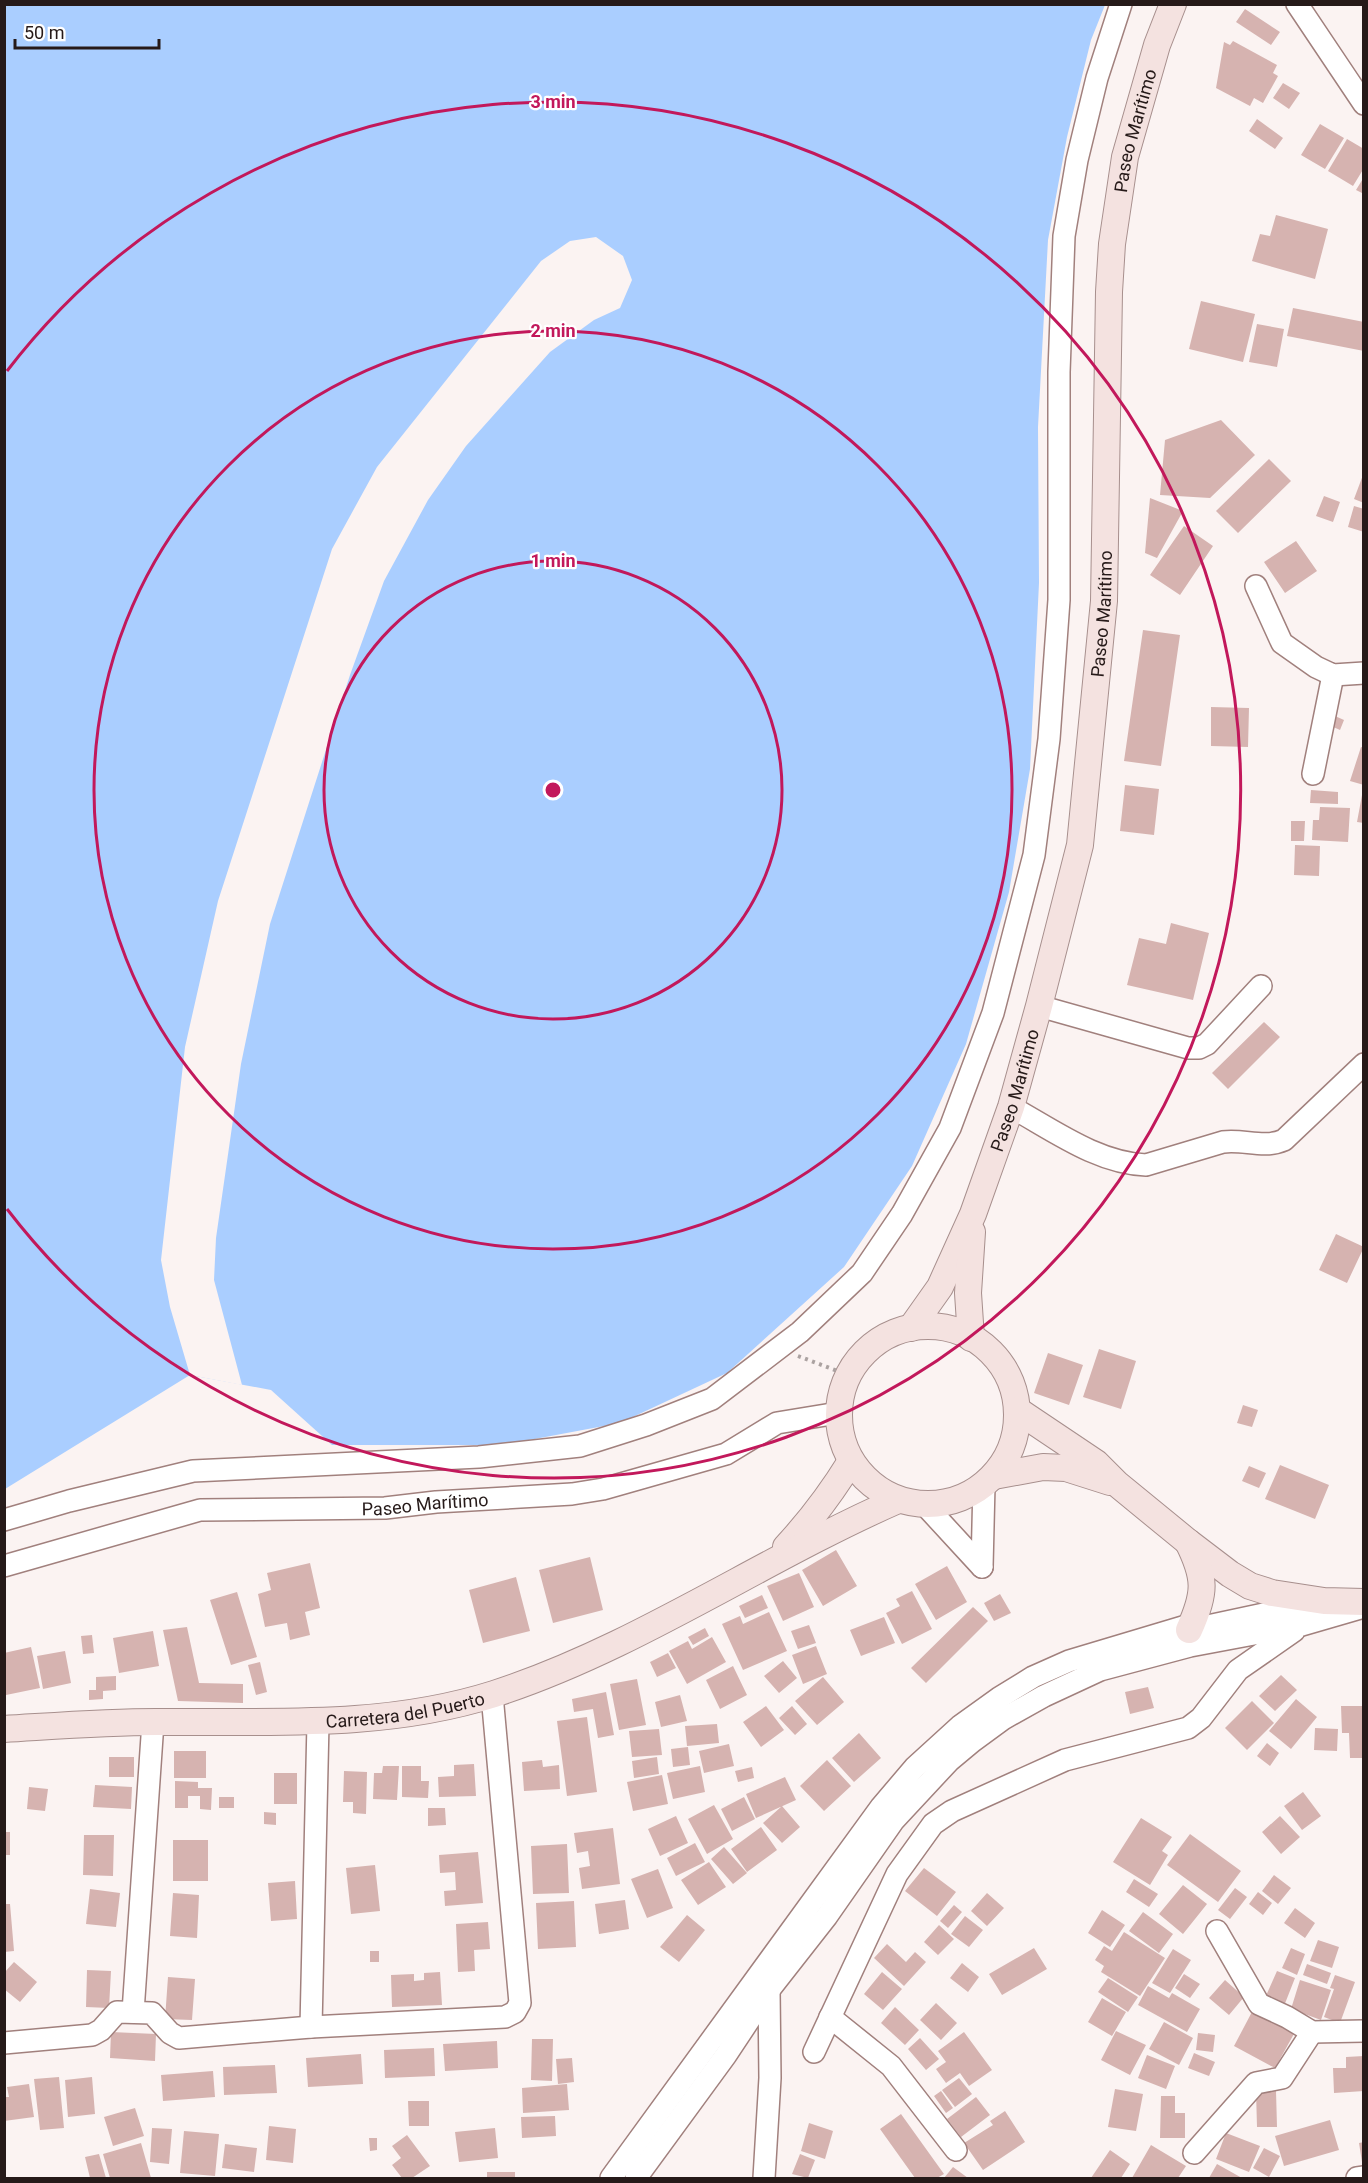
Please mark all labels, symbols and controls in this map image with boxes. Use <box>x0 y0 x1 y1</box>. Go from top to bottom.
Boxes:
scale bar <box>15 12 159 50</box>
text: 50 m <box>24 22 64 43</box>
street label: Paseo Marítimo <box>1109 66 1160 194</box>
text: 3 min <box>530 91 576 112</box>
text: 2 min <box>530 320 576 341</box>
text: 1 min <box>530 550 576 571</box>
street label: Paseo Marítimo <box>1086 550 1115 678</box>
centre of rings <box>543 780 563 800</box>
street label: Paseo Marítimo <box>986 1026 1043 1154</box>
street label: Paseo Marítimo <box>361 1488 489 1519</box>
street label: Carretera del Puerto <box>325 1687 487 1731</box>

